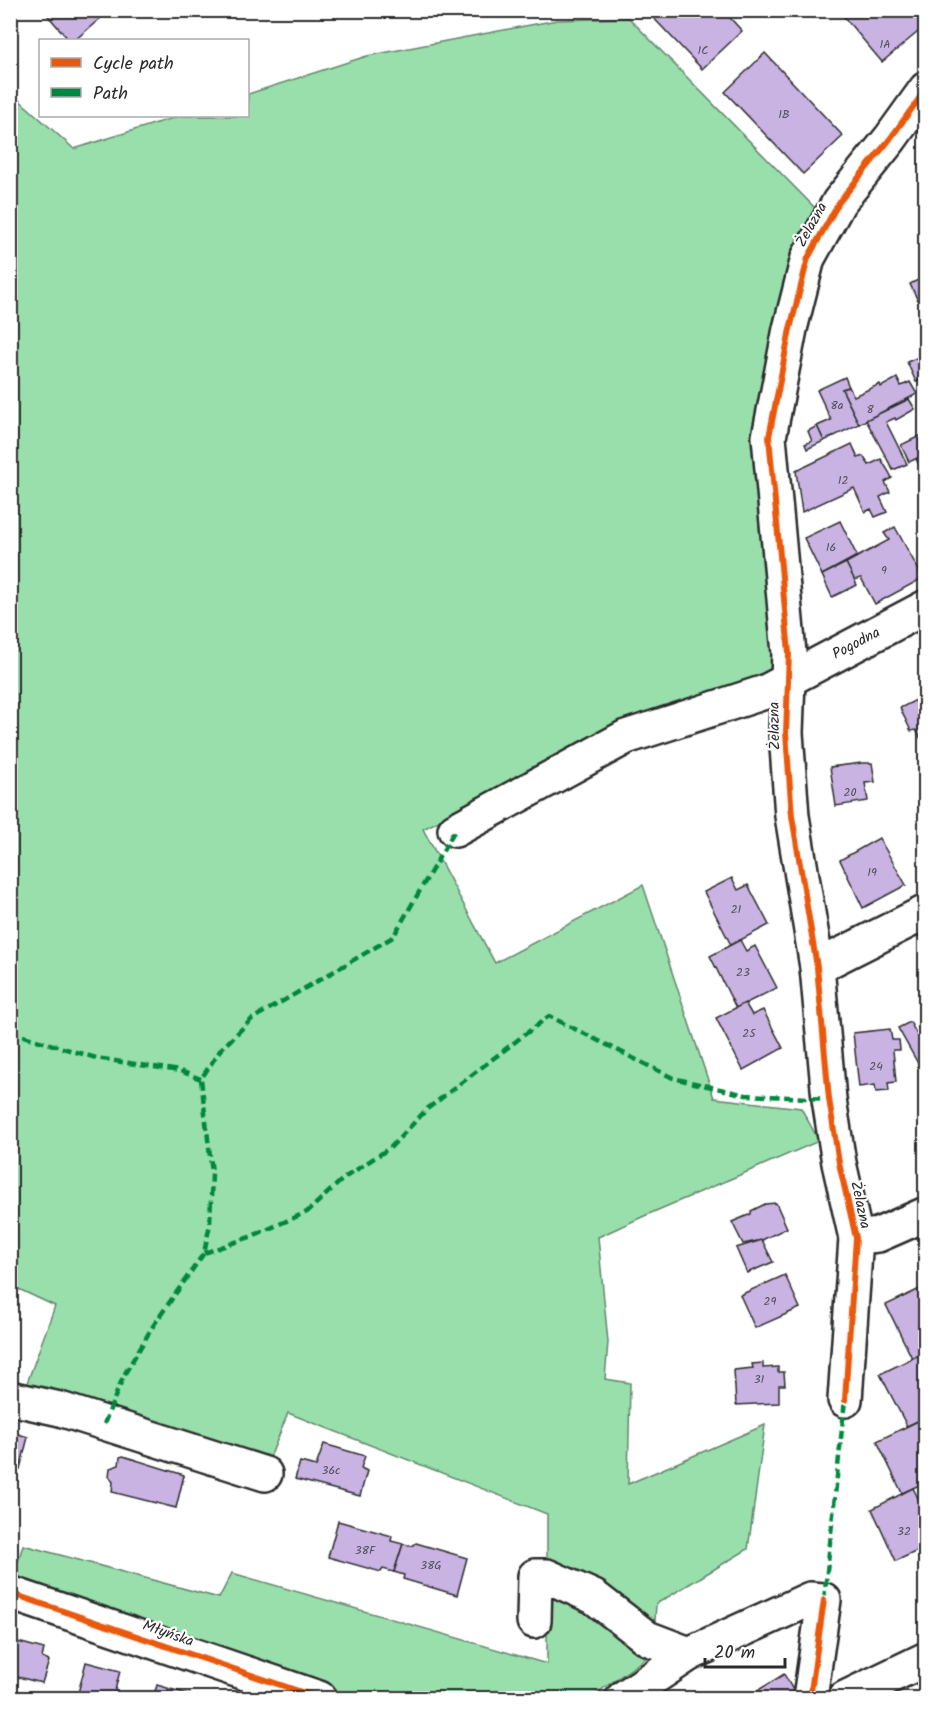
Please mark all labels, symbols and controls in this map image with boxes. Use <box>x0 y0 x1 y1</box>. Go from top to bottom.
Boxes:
house number: 1A <box>879 35 891 54</box>
legend <box>39 39 249 117</box>
house number: 1C <box>698 41 708 60</box>
text: Cycle path <box>93 50 174 79</box>
text: Path <box>93 80 128 109</box>
house number: 1B <box>778 105 790 124</box>
street label: Żelazna <box>790 198 834 252</box>
house number: 8a <box>831 396 844 415</box>
house number: 8 <box>866 400 874 419</box>
house number: 12 <box>838 471 848 490</box>
house number: 16 <box>826 538 836 557</box>
house number: 9 <box>881 561 887 580</box>
street label: Pogodna <box>828 621 885 666</box>
street label: Żelazna <box>763 702 787 750</box>
house number: 20 <box>844 783 856 802</box>
house number: 19 <box>867 863 877 882</box>
house number: 21 <box>731 900 742 919</box>
house number: 23 <box>736 963 750 982</box>
house number: 25 <box>742 1024 757 1043</box>
house number: 24 <box>869 1057 883 1076</box>
street label: Żelazna <box>843 1179 877 1231</box>
house number: 29 <box>764 1292 777 1311</box>
house number: 31 <box>754 1370 765 1389</box>
house number: 36c <box>322 1461 340 1480</box>
house number: 32 <box>897 1522 911 1541</box>
house number: 38F <box>355 1541 377 1560</box>
house number: 38G <box>420 1556 442 1575</box>
street label: Młyńska <box>139 1614 197 1654</box>
scale bar <box>705 1631 784 1669</box>
text: 20 m <box>714 1639 755 1668</box>

